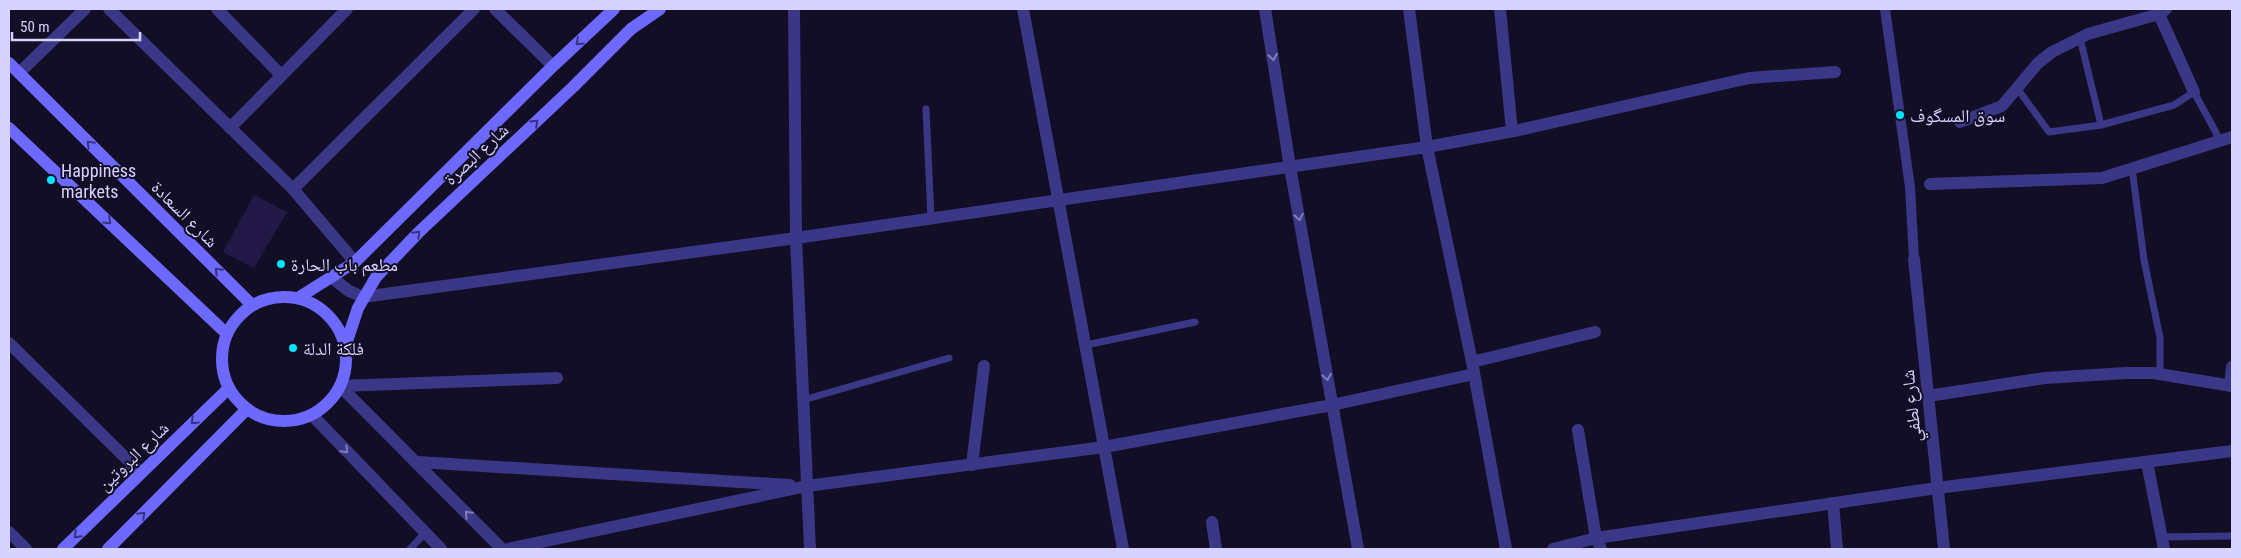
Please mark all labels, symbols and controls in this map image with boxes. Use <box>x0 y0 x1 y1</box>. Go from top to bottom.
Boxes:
scale bar <box>12 10 140 42</box>
text: 50 m <box>20 18 50 36</box>
one-way arrow <box>575 36 584 45</box>
one-way arrow <box>1267 53 1277 61</box>
place label: سوق المسگوف <box>1910 105 2005 127</box>
marker: سوق المسگوف <box>1894 109 1906 121</box>
street label: شارع البصرة <box>439 119 513 190</box>
one-way arrow <box>529 120 538 129</box>
one-way arrow <box>87 141 96 150</box>
place label: Happiness markets <box>61 160 136 202</box>
marker: Happiness markets <box>45 174 57 186</box>
street label: شارع السعادة <box>147 176 223 252</box>
one-way arrow <box>1294 213 1304 222</box>
one-way arrow <box>102 215 111 224</box>
one-way arrow <box>411 231 420 240</box>
place label: مطعم باب الحارة <box>291 254 398 277</box>
marker: مطعم باب الحارة <box>275 258 287 270</box>
one-way arrow <box>215 268 224 277</box>
place label: فلكة الدلة <box>303 338 364 359</box>
marker: فلكة الدلة <box>287 342 299 354</box>
street label: شارع لطفي <box>1897 368 1930 443</box>
one-way arrow <box>1322 373 1332 382</box>
one-way arrow <box>190 416 199 425</box>
street label: شارع البروتين <box>93 417 174 496</box>
one-way arrow <box>340 444 349 453</box>
one-way arrow <box>136 511 145 520</box>
one-way arrow <box>465 511 474 520</box>
one-way arrow <box>74 529 83 538</box>

